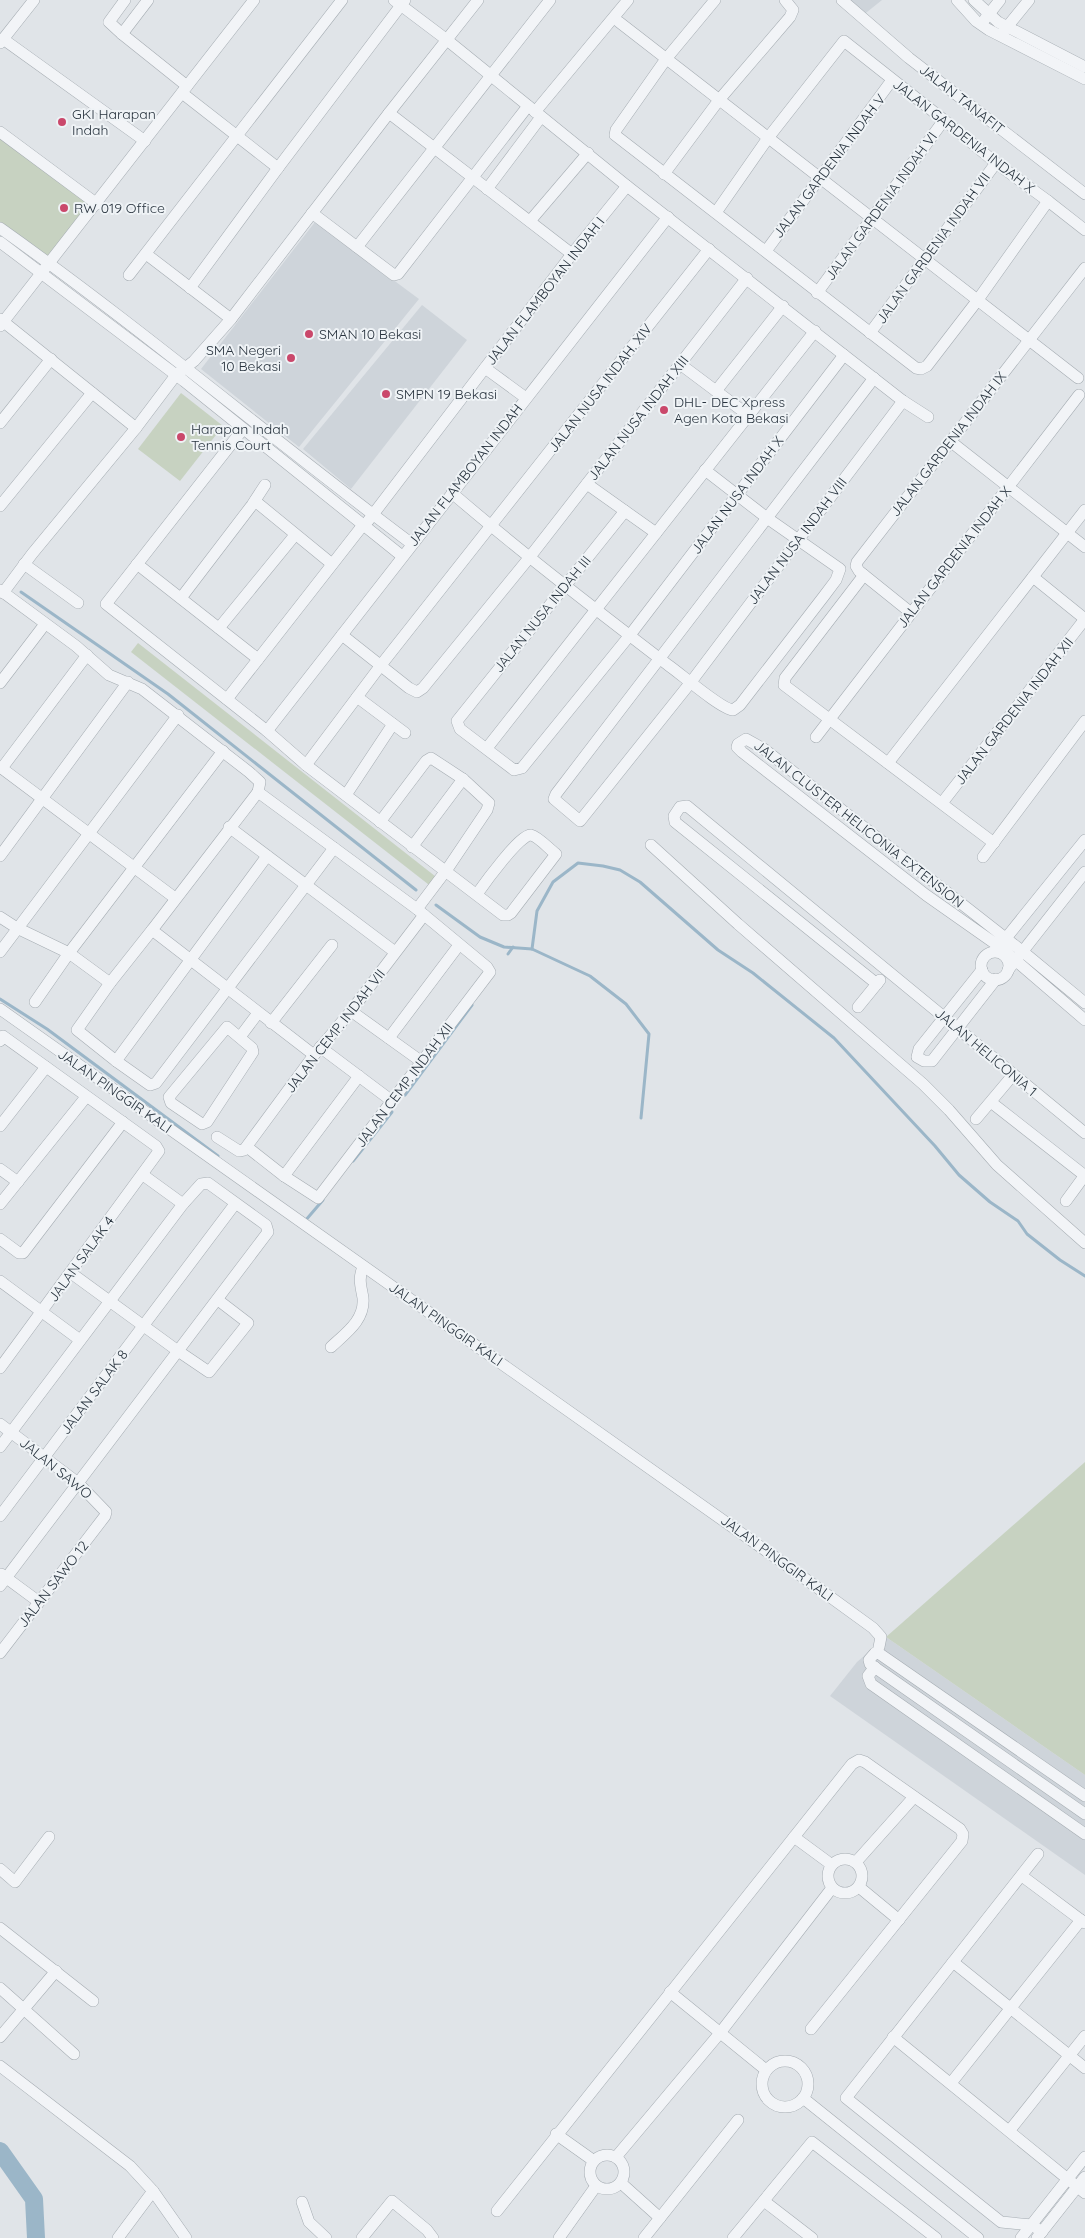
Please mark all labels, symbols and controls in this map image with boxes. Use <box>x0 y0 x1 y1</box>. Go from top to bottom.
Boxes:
street label: JALAN TANAFIT <box>916 60 1008 138</box>
street label: JALAN GARDENIA INDAH X <box>889 75 1039 197</box>
street label: JALAN GARDENIA INDAH V <box>769 90 889 242</box>
place label: GKI Harapan Indah <box>72 105 156 139</box>
marker: GKI Harapan Indah <box>56 116 68 128</box>
street label: JALAN GARDENIA INDAH VI <box>821 128 941 284</box>
street label: JALAN GARDENIA INDAH VII <box>872 169 994 327</box>
place label: RW 019 Office <box>74 199 165 217</box>
marker: RW 019 Office <box>58 202 70 214</box>
street label: JALAN FLAMBOYAN INDAH I <box>481 213 609 369</box>
street label: JALAN NUSA INDAH. XIV <box>544 320 656 456</box>
place label: SMAN 10 Bekasi <box>319 325 421 343</box>
marker: SMAN 10 Bekasi <box>303 328 315 340</box>
place label: SMA Negeri 10 Bekasi <box>206 341 281 375</box>
marker: SMA Negeri 10 Bekasi <box>285 352 297 364</box>
street label: JALAN NUSA INDAH XIII <box>584 352 692 484</box>
street label: JALAN GARDENIA INDAH IX <box>886 368 1010 520</box>
place label: SMPN 19 Bekasi <box>396 385 497 403</box>
marker: SMPN 19 Bekasi <box>380 388 392 400</box>
place label: DHL- DEC Xpress Agen Kota Bekasi <box>674 393 789 427</box>
street label: JALAN FLAMBOYAN INDAH <box>404 400 526 550</box>
marker: DHL- DEC Xpress Agen Kota Bekasi <box>658 404 670 416</box>
place label: Harapan Indah Tennis Court <box>191 420 289 454</box>
marker: Harapan Indah Tennis Court <box>175 431 187 443</box>
street label: JALAN NUSA INDAH X <box>687 432 788 558</box>
street label: JALAN NUSA INDAH VIII <box>743 474 851 608</box>
street label: JALAN GARDENIA INDAH X <box>893 482 1015 632</box>
street label: JALAN NUSA INDAH III <box>489 552 595 676</box>
street label: JALAN GARDENIA INDAH XII <box>951 634 1077 788</box>
street label: JALAN CLUSTER HELICONIA EXTENSION <box>750 736 968 912</box>
street label: JALAN CEMP. INDAH VII <box>281 965 389 1097</box>
street label: JALAN HELICONIA 1 <box>931 1004 1041 1100</box>
street label: JALAN CEMP. INDAH XII <box>351 1019 457 1151</box>
street label: JALAN PINGGIR KALI <box>55 1045 175 1137</box>
street label: JALAN SALAK 4 <box>44 1213 118 1305</box>
street label: JALAN PINGGIR KALI <box>386 1278 506 1370</box>
street label: JALAN SALAK 8 <box>56 1346 132 1438</box>
street label: JALAN SAWO <box>16 1433 96 1503</box>
street label: JALAN PINGGIR KALI <box>717 1511 837 1605</box>
street label: JALAN SAWO 12 <box>14 1537 93 1631</box>

